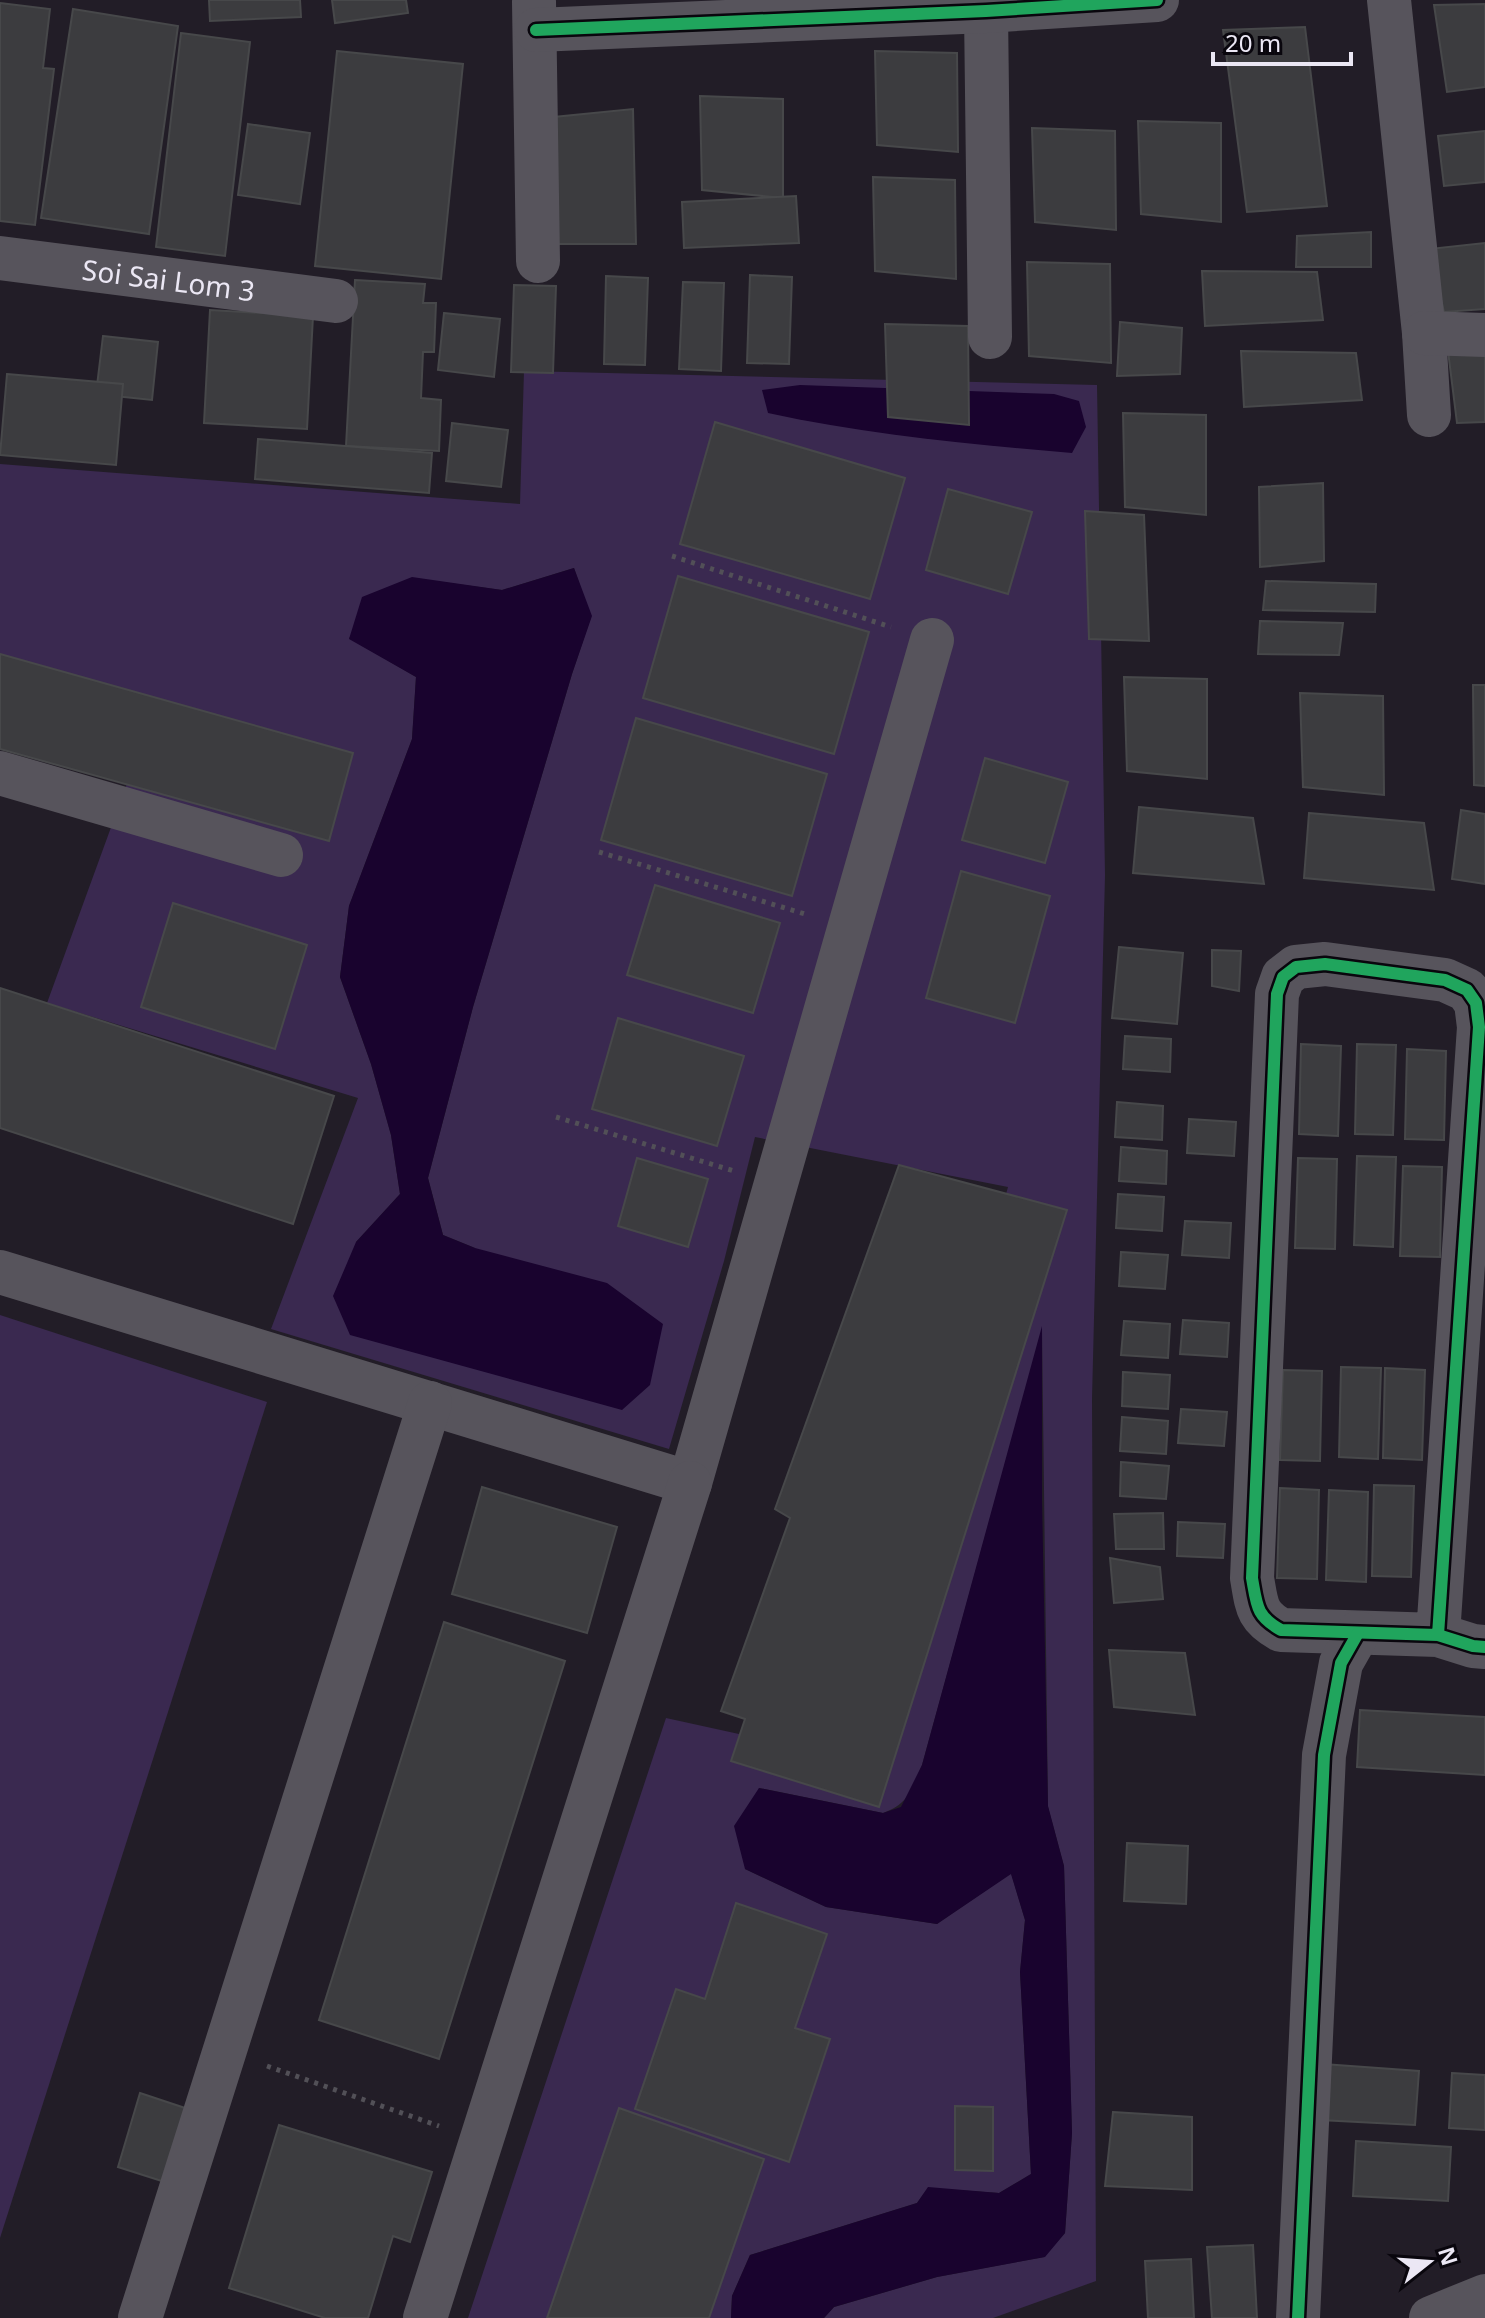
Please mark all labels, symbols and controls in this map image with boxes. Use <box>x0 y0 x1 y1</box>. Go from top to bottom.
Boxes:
scale bar <box>1213 16 1351 66</box>
text: 20 m <box>1225 26 1281 59</box>
street label: Soi Sai Lom 3 <box>80 250 257 309</box>
north arrow <box>1389 2222 1469 2302</box>
text: N <box>1432 2243 1466 2269</box>

